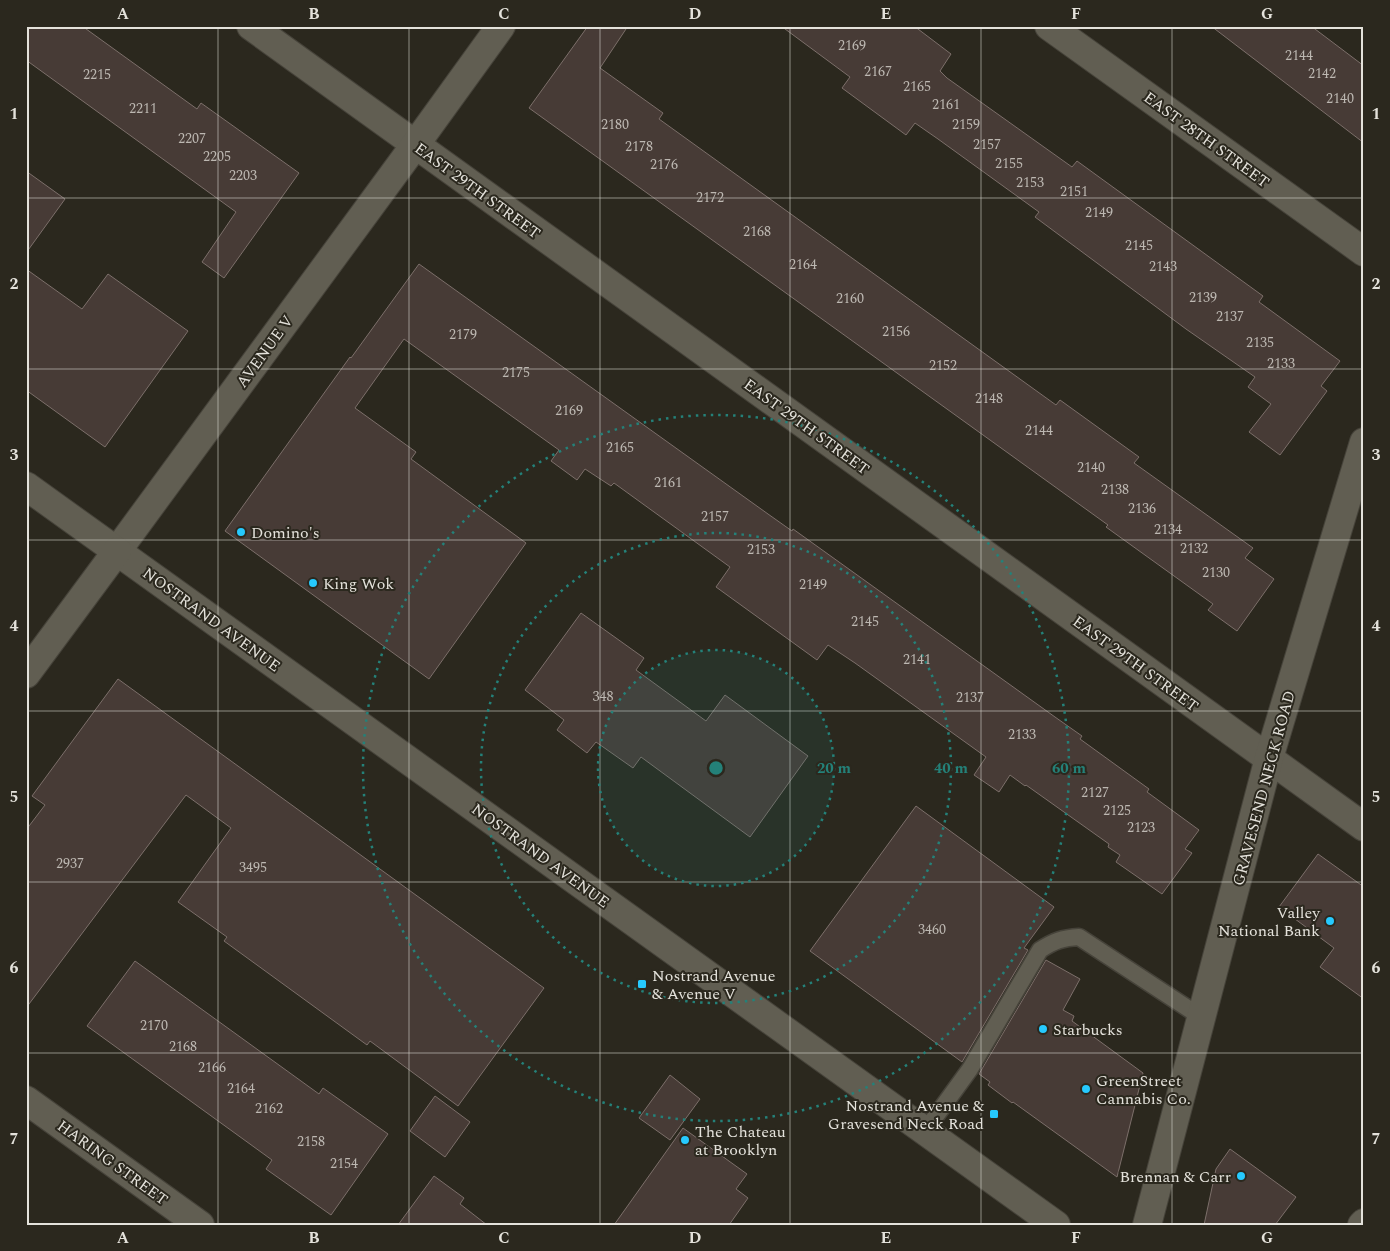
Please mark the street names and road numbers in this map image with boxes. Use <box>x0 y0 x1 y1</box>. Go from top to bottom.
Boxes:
street label: EAST 28TH STREET <box>1138 86 1275 194</box>
street label: EAST 29TH STREET <box>409 137 546 245</box>
street label: AVENUE V <box>230 310 299 393</box>
street label: EAST 29TH STREET <box>738 373 875 481</box>
street label: NOSTRAND AVENUE <box>137 561 285 678</box>
street label: EAST 29TH STREET <box>1067 610 1204 718</box>
street label: GRAVESEND NECK ROAD <box>1226 688 1302 889</box>
street label: NOSTRAND AVENUE <box>466 797 614 914</box>
street label: HARING STREET <box>52 1114 173 1212</box>

